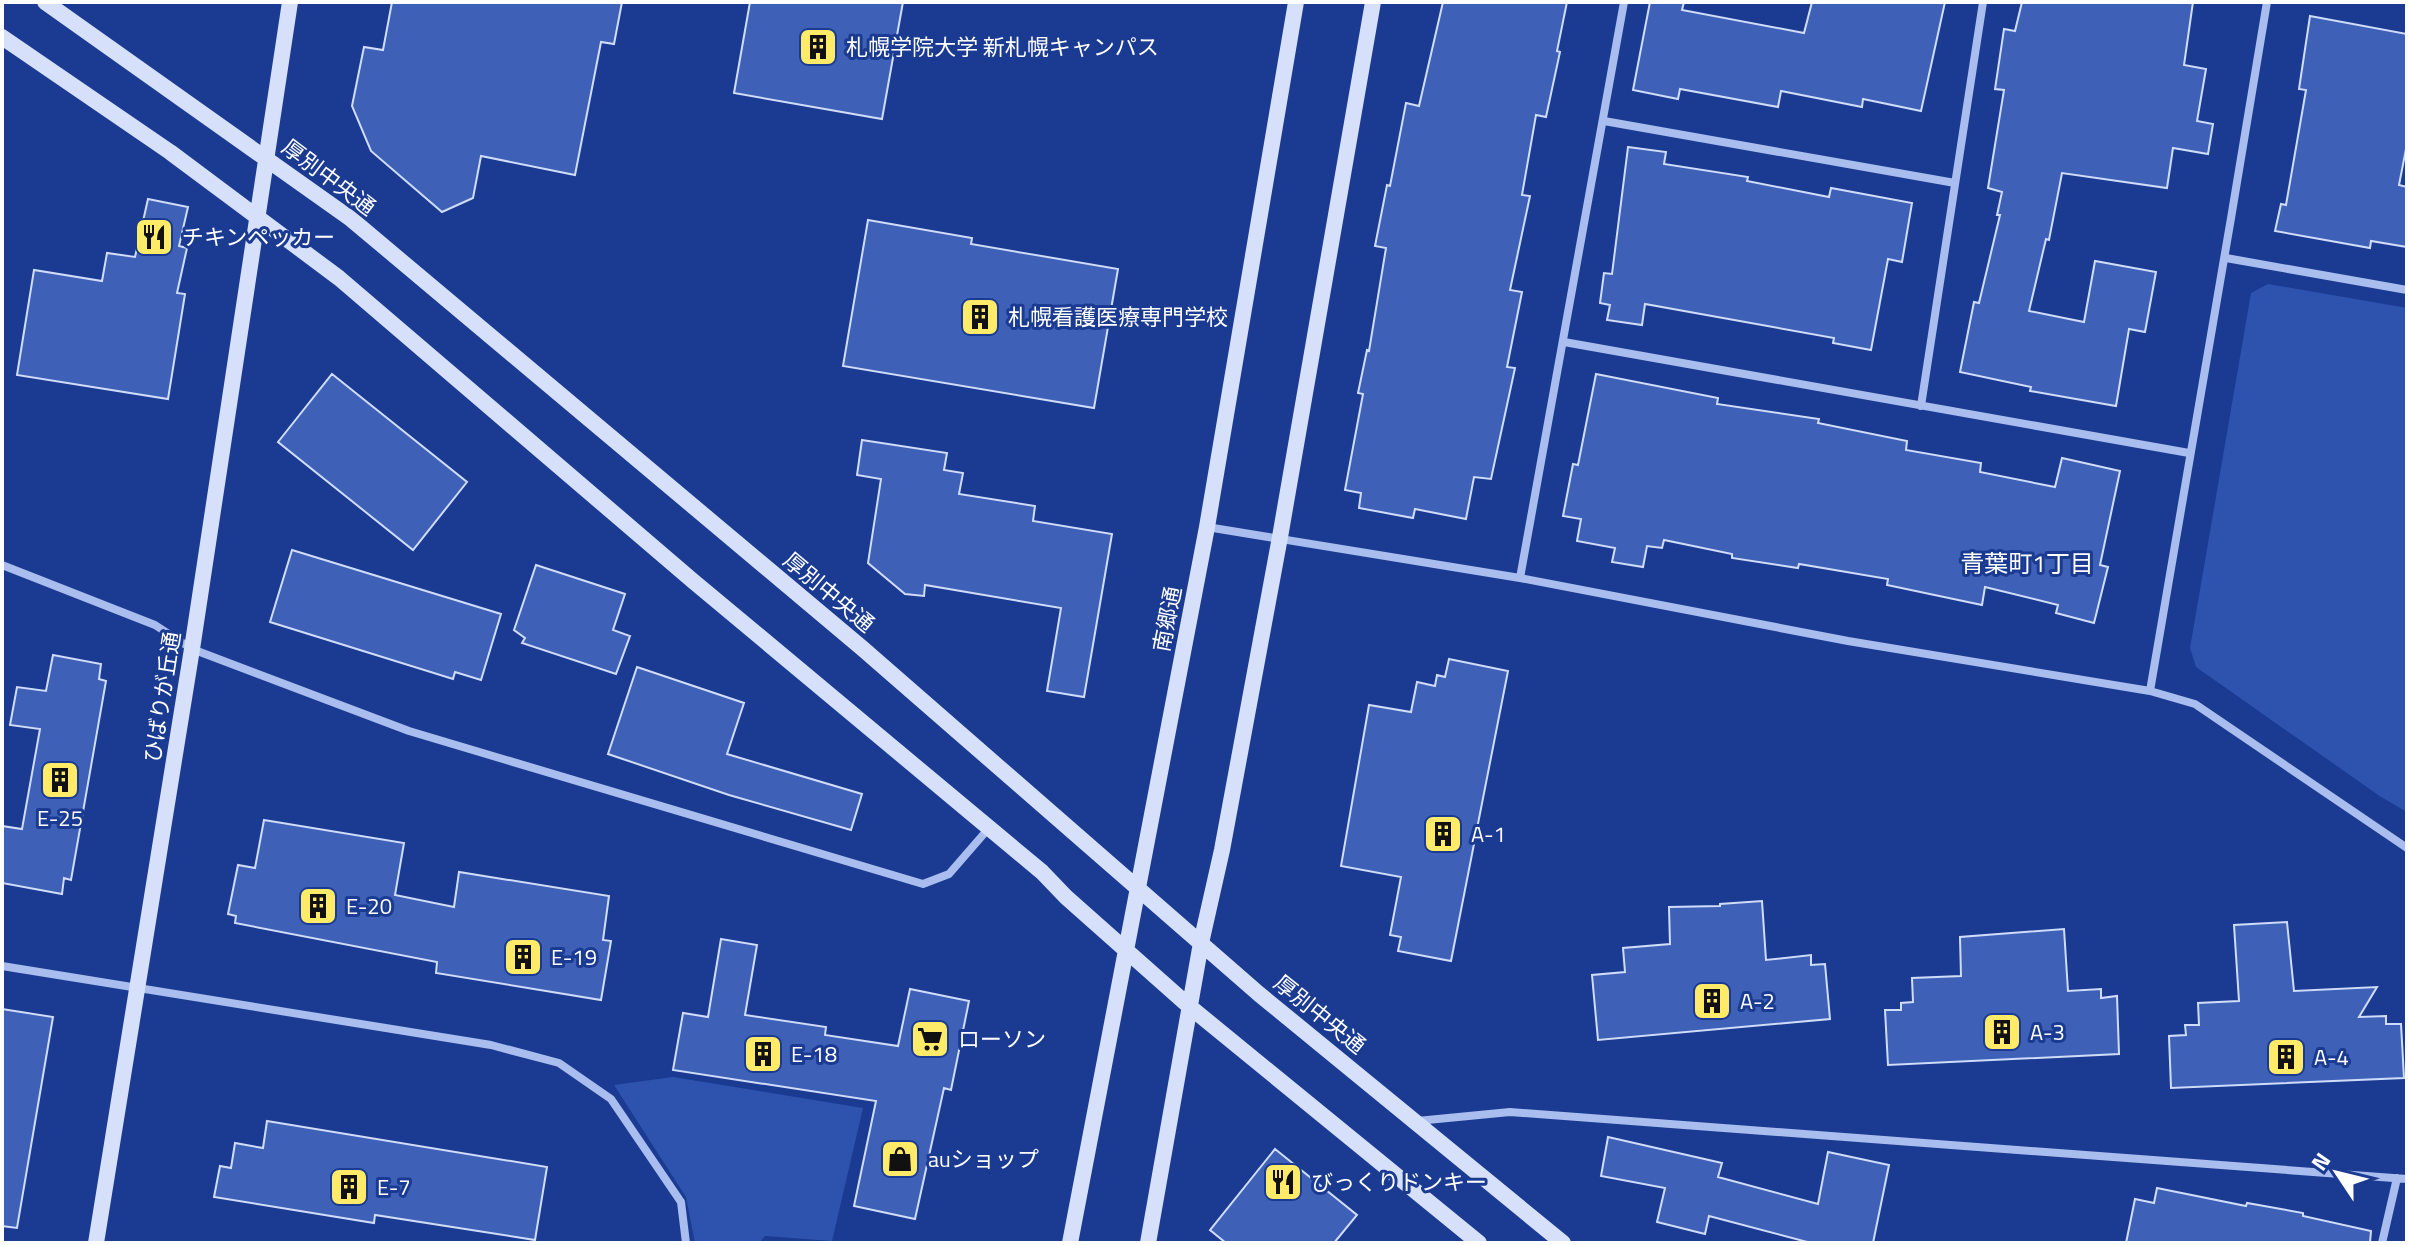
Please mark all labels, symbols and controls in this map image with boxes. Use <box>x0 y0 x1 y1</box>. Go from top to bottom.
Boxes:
building icon: 札幌学院大学 新札幌キャンパス <box>797 26 839 68</box>
place label: 札幌学院大学 新札幌キャンパス <box>846 30 1159 64</box>
street label: 厚別中央通 <box>275 130 383 224</box>
restaurant icon: チキンペッカー <box>133 216 175 258</box>
place label: チキンペッカー <box>182 220 335 254</box>
building icon: 札幌看護医療専門学校 <box>959 296 1001 338</box>
place label: 札幌看護医療専門学校 <box>1008 300 1228 334</box>
street label: 厚別中央通 <box>776 544 882 640</box>
district label: 青葉町1丁目 <box>1960 545 2094 581</box>
street label: 南郷通 <box>1144 583 1190 655</box>
street label: ひばりが丘通 <box>135 629 189 765</box>
building icon: E-25 <box>39 759 81 801</box>
place label: E-25 <box>37 801 83 835</box>
building icon: A-1 <box>1422 813 1464 855</box>
place label: A-1 <box>1471 817 1506 851</box>
building icon: E-20 <box>297 885 339 927</box>
place label: E-20 <box>346 889 392 923</box>
building icon: E-19 <box>502 936 544 978</box>
place label: E-19 <box>551 940 597 974</box>
street label: 厚別中央通 <box>1267 966 1373 1062</box>
building icon: A-2 <box>1691 980 1733 1022</box>
place label: A-2 <box>1740 984 1775 1018</box>
building icon: A-3 <box>1981 1011 2023 1053</box>
place label: A-3 <box>2030 1015 2065 1049</box>
supermarket icon: ローソン <box>909 1018 951 1060</box>
place label: ローソン <box>958 1022 1046 1056</box>
building icon: E-18 <box>742 1033 784 1075</box>
building icon: A-4 <box>2265 1036 2307 1078</box>
place label: E-18 <box>791 1037 837 1071</box>
place label: A-4 <box>2314 1040 2349 1074</box>
north arrow <box>2297 1133 2377 1213</box>
shop icon: auショップ <box>879 1138 921 1180</box>
place label: auショップ <box>928 1142 1039 1176</box>
text: N <box>2302 1146 2339 1178</box>
restaurant icon: びっくりドンキー <box>1262 1161 1304 1203</box>
place label: びっくりドンキー <box>1311 1165 1487 1199</box>
building icon: E-7 <box>328 1166 370 1208</box>
place label: E-7 <box>377 1170 411 1204</box>

